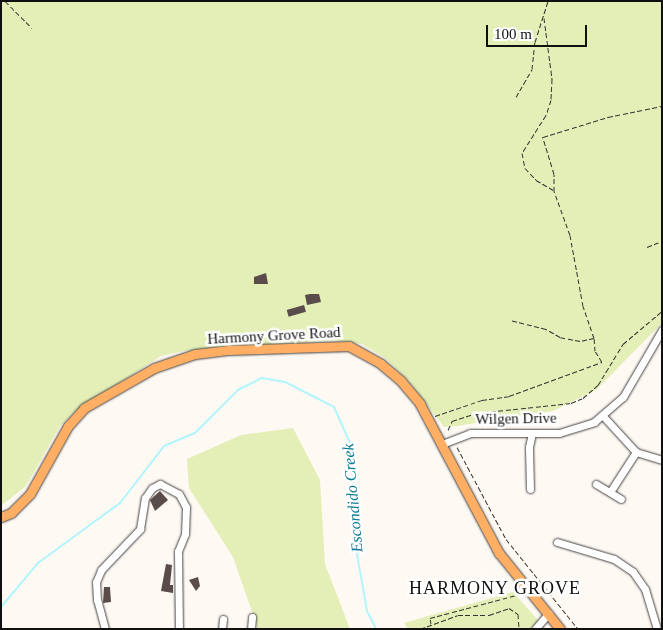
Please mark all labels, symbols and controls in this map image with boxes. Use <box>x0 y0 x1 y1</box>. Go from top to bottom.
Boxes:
scale bar <box>488 15 589 47</box>
text: 100 m <box>494 26 532 42</box>
street label: Harmony Grove Road <box>207 324 341 348</box>
street label: Wilgen Drive <box>475 409 557 429</box>
water label: Escondido Creek <box>339 443 367 553</box>
district label: HARMONY GROVE <box>407 577 583 599</box>

